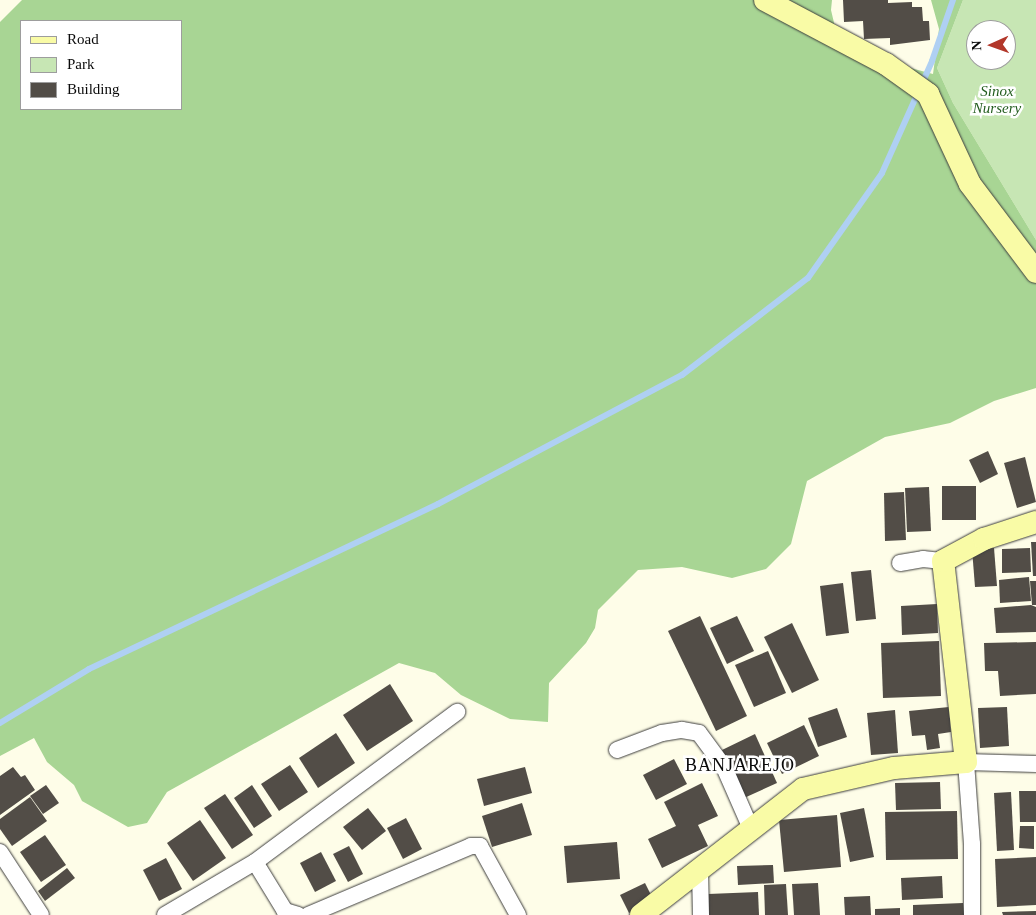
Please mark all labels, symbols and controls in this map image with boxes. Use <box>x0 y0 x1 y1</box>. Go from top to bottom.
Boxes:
legend <box>20 20 182 110</box>
north arrow <box>966 20 1016 70</box>
text: Road <box>67 31 99 47</box>
text: N <box>969 40 984 51</box>
text: Park <box>67 56 95 72</box>
text: Building <box>67 81 120 97</box>
park label: Sinox Nursery <box>973 82 1021 117</box>
district label: BANJAREJO <box>684 754 796 776</box>

